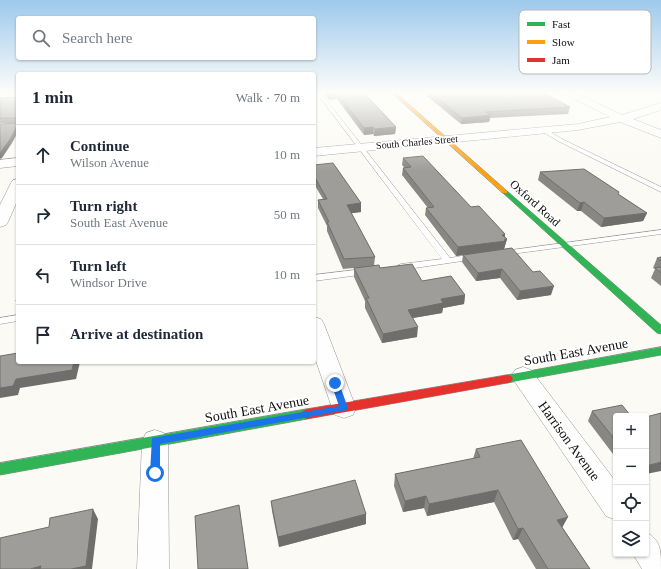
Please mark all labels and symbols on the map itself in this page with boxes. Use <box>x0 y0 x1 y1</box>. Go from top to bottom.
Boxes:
legend <box>519 10 651 74</box>
text: Fast <box>552 18 570 30</box>
text: Slow <box>552 36 575 48</box>
text: Jam <box>552 54 570 66</box>
street label: South Charles Street <box>376 133 459 151</box>
street label: Oxford Road <box>507 177 563 229</box>
street label: South East Avenue <box>523 335 629 369</box>
route end <box>326 374 344 392</box>
street label: South East Avenue <box>204 392 310 426</box>
street label: Harrison Avenue <box>535 398 603 484</box>
route start <box>146 464 164 482</box>

